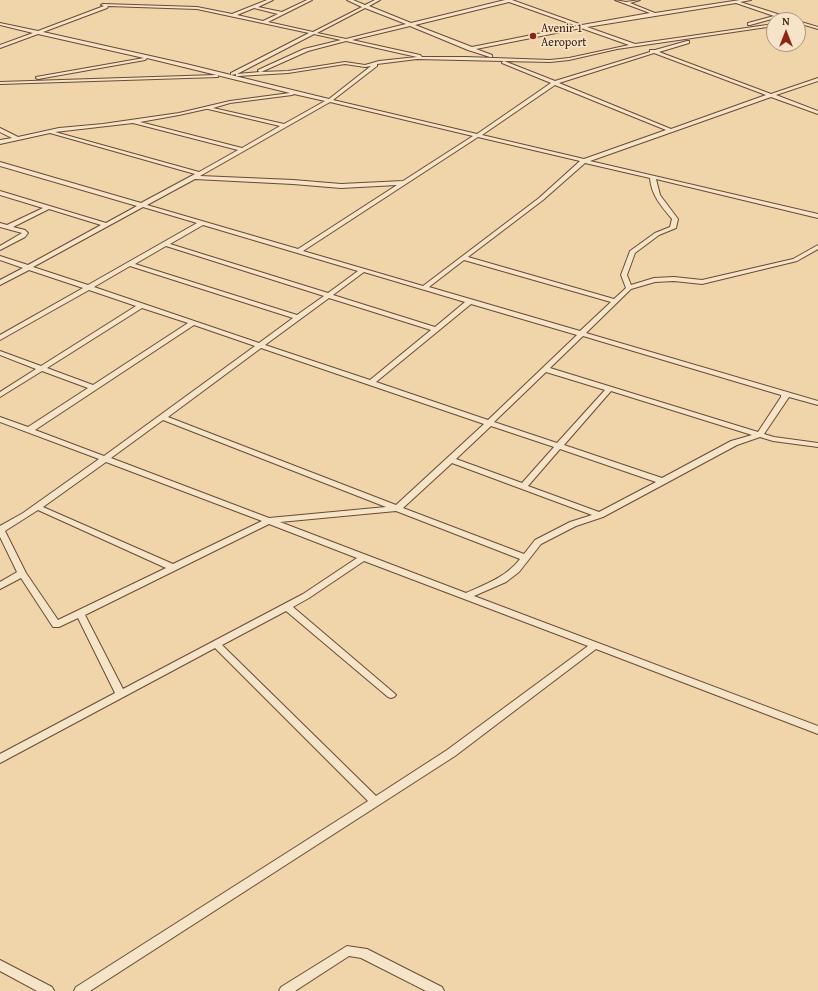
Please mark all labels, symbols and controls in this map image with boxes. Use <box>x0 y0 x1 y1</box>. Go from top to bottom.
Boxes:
north arrow <box>766 12 806 52</box>
text: N <box>782 13 790 29</box>
place label: Avenir 1 Aeroport <box>541 22 587 50</box>
marker: Avenir 1 Aeroport <box>528 31 538 41</box>

